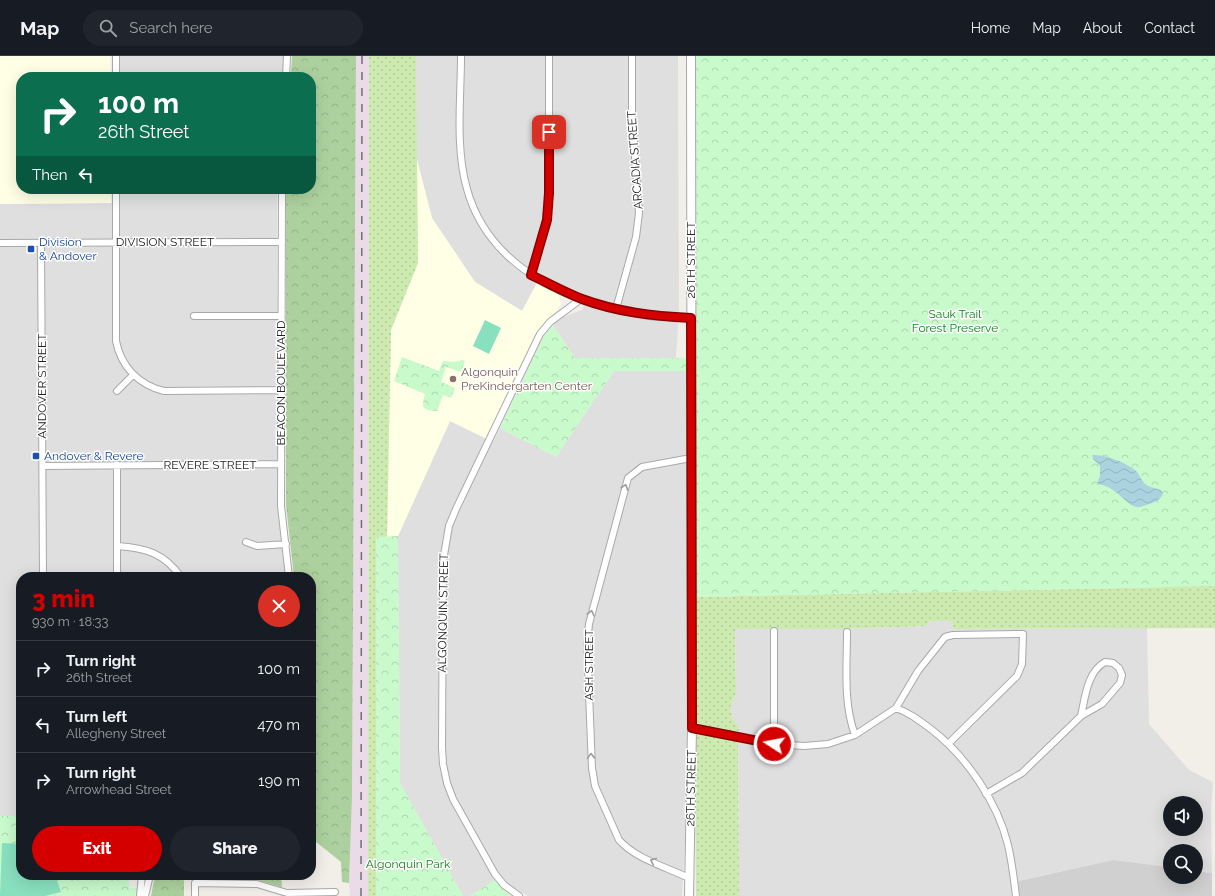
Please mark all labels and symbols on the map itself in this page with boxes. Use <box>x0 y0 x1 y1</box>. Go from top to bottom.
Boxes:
street label: ARCADIA STREET <box>625 110 645 210</box>
pin <box>532 115 566 149</box>
street label: 26TH STREET <box>684 221 698 299</box>
place label: Division & Andover <box>39 235 97 263</box>
street label: DIVISION STREET <box>116 235 215 249</box>
marker: Division & Andover <box>26 244 36 254</box>
park label: Sauk Trail Forest Preserve <box>912 307 998 335</box>
street label: BEACON BOULEVARD <box>274 320 288 445</box>
street label: ANDOVER STREET <box>35 333 49 439</box>
place label: Algonquin PreKindergarten Center <box>461 365 593 393</box>
marker: Algonquin PreKindergarten Center <box>448 374 458 384</box>
place label: Andover & Revere <box>44 449 144 463</box>
marker: Andover & Revere <box>31 451 41 461</box>
street label: REVERE STREET <box>163 458 257 472</box>
one-way arrow <box>620 484 629 491</box>
street label: ALGONQUIN STREET <box>435 553 451 673</box>
one-way arrow <box>586 610 595 617</box>
street label: ASH STREET <box>582 629 596 701</box>
position arrow <box>753 723 795 765</box>
street label: 26TH STREET <box>683 749 699 827</box>
one-way arrow <box>587 753 595 759</box>
park label: Algonquin Park <box>366 857 451 871</box>
one-way arrow <box>650 858 657 866</box>

